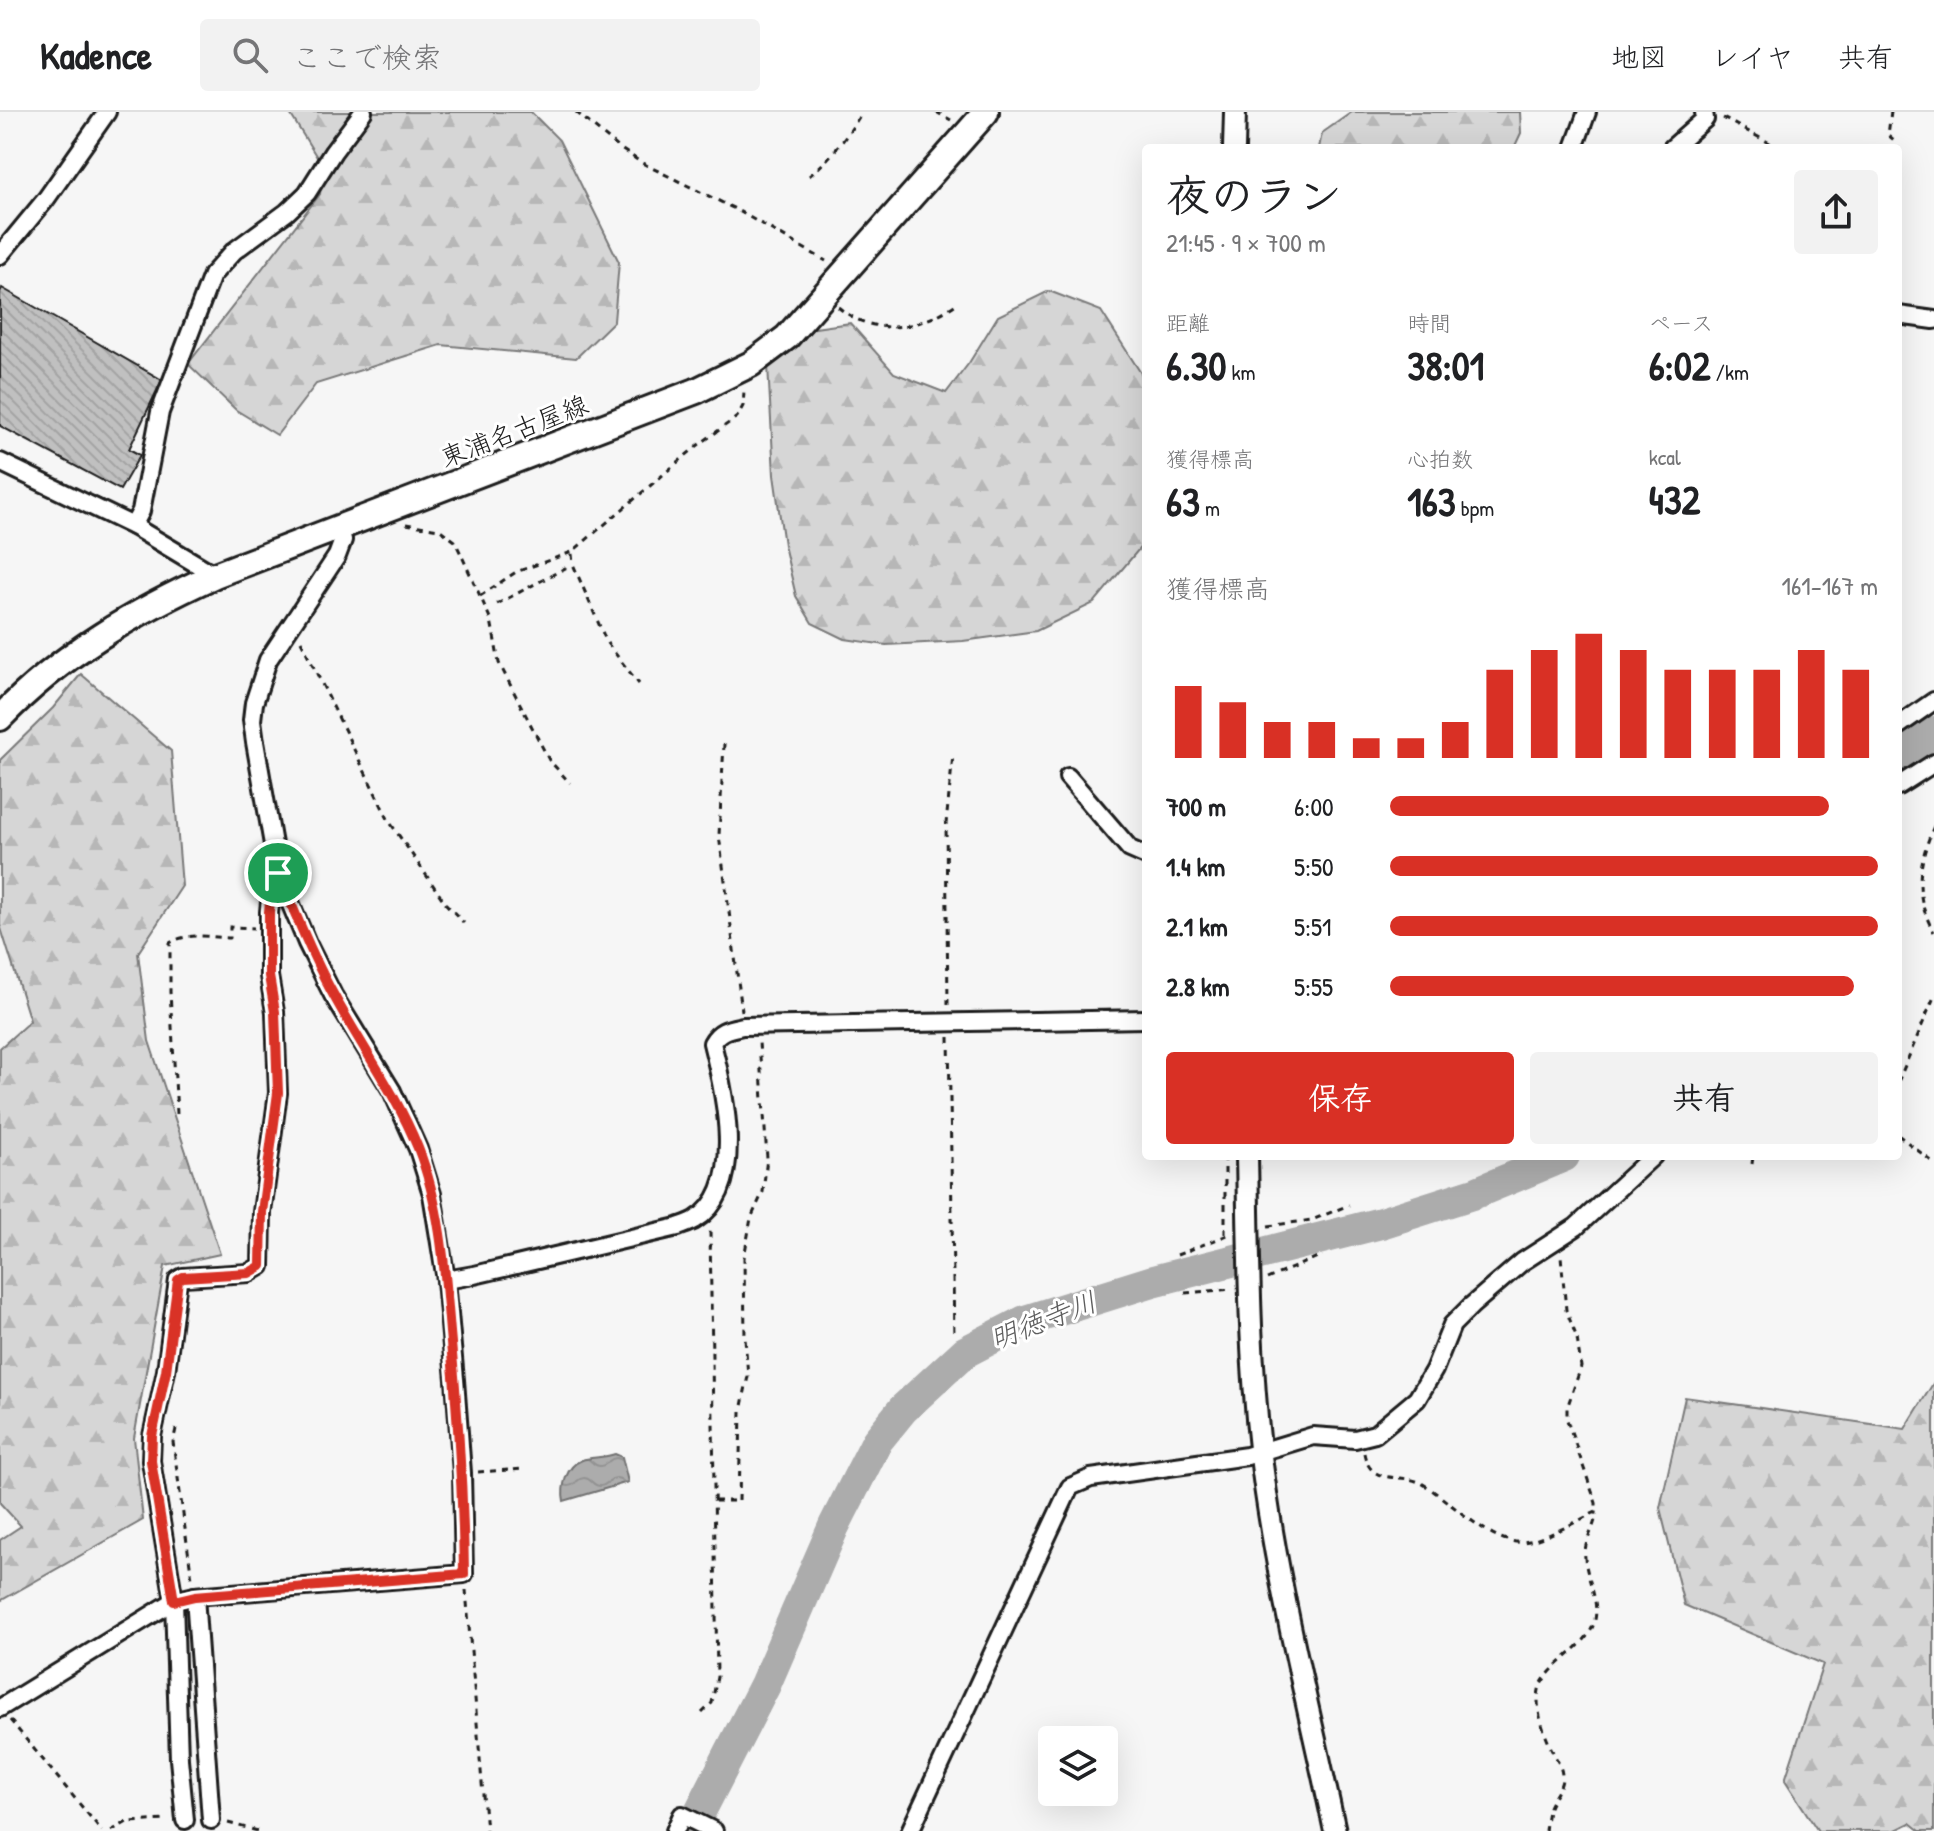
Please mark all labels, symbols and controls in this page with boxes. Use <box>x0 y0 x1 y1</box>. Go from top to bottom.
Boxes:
search box <box>200 19 760 91</box>
text: Kadence <box>40 29 152 81</box>
icon: search <box>228 33 272 77</box>
text: ここで検索 <box>292 37 442 77</box>
text: 地図 <box>1611 38 1667 76</box>
text: レイヤ <box>1711 38 1794 76</box>
text: 共有 <box>1838 38 1894 76</box>
text: 夜のラン <box>1166 165 1342 225</box>
button: share <box>1794 170 1878 254</box>
text: 21:45 · 9 × 700 m <box>1166 225 1326 260</box>
text: 距離 <box>1166 308 1210 338</box>
text: 時間 <box>1407 308 1451 338</box>
text: ペース <box>1649 308 1713 338</box>
text: 6.30 <box>1166 338 1226 392</box>
text: 38:01 <box>1407 338 1484 392</box>
text: 6:02 <box>1649 338 1711 392</box>
text: km <box>1226 357 1256 387</box>
text: /km <box>1711 357 1749 387</box>
street label: 東浦名古屋線 <box>435 386 593 475</box>
text: kcal <box>1649 442 1681 472</box>
text: 獲得標高 <box>1166 444 1254 474</box>
text: 心拍数 <box>1407 444 1473 474</box>
text: 432 <box>1649 472 1700 526</box>
text: 63 <box>1166 474 1200 528</box>
text: 163 <box>1407 474 1456 528</box>
text: m <box>1200 493 1220 523</box>
text: bpm <box>1456 493 1494 523</box>
text: 161–167 m <box>1781 568 1878 603</box>
text: 獲得標高 <box>1166 571 1270 606</box>
text: 700 m <box>1166 789 1226 824</box>
text: 6:00 <box>1294 789 1334 824</box>
pin <box>244 839 312 907</box>
text: 1.4 km <box>1166 849 1225 884</box>
text: 5:50 <box>1294 849 1334 884</box>
icon: arrive <box>256 851 300 895</box>
text: 2.1 km <box>1166 909 1228 944</box>
text: 5:51 <box>1294 909 1331 944</box>
text: 2.8 km <box>1166 969 1229 1004</box>
text: 5:55 <box>1294 969 1333 1004</box>
button: 保存 <box>1166 1052 1514 1144</box>
button: 共有 <box>1530 1052 1878 1144</box>
water label: 明徳寺川 <box>984 1282 1102 1358</box>
map controls <box>1038 1726 1118 1806</box>
button: layers <box>1038 1726 1118 1806</box>

